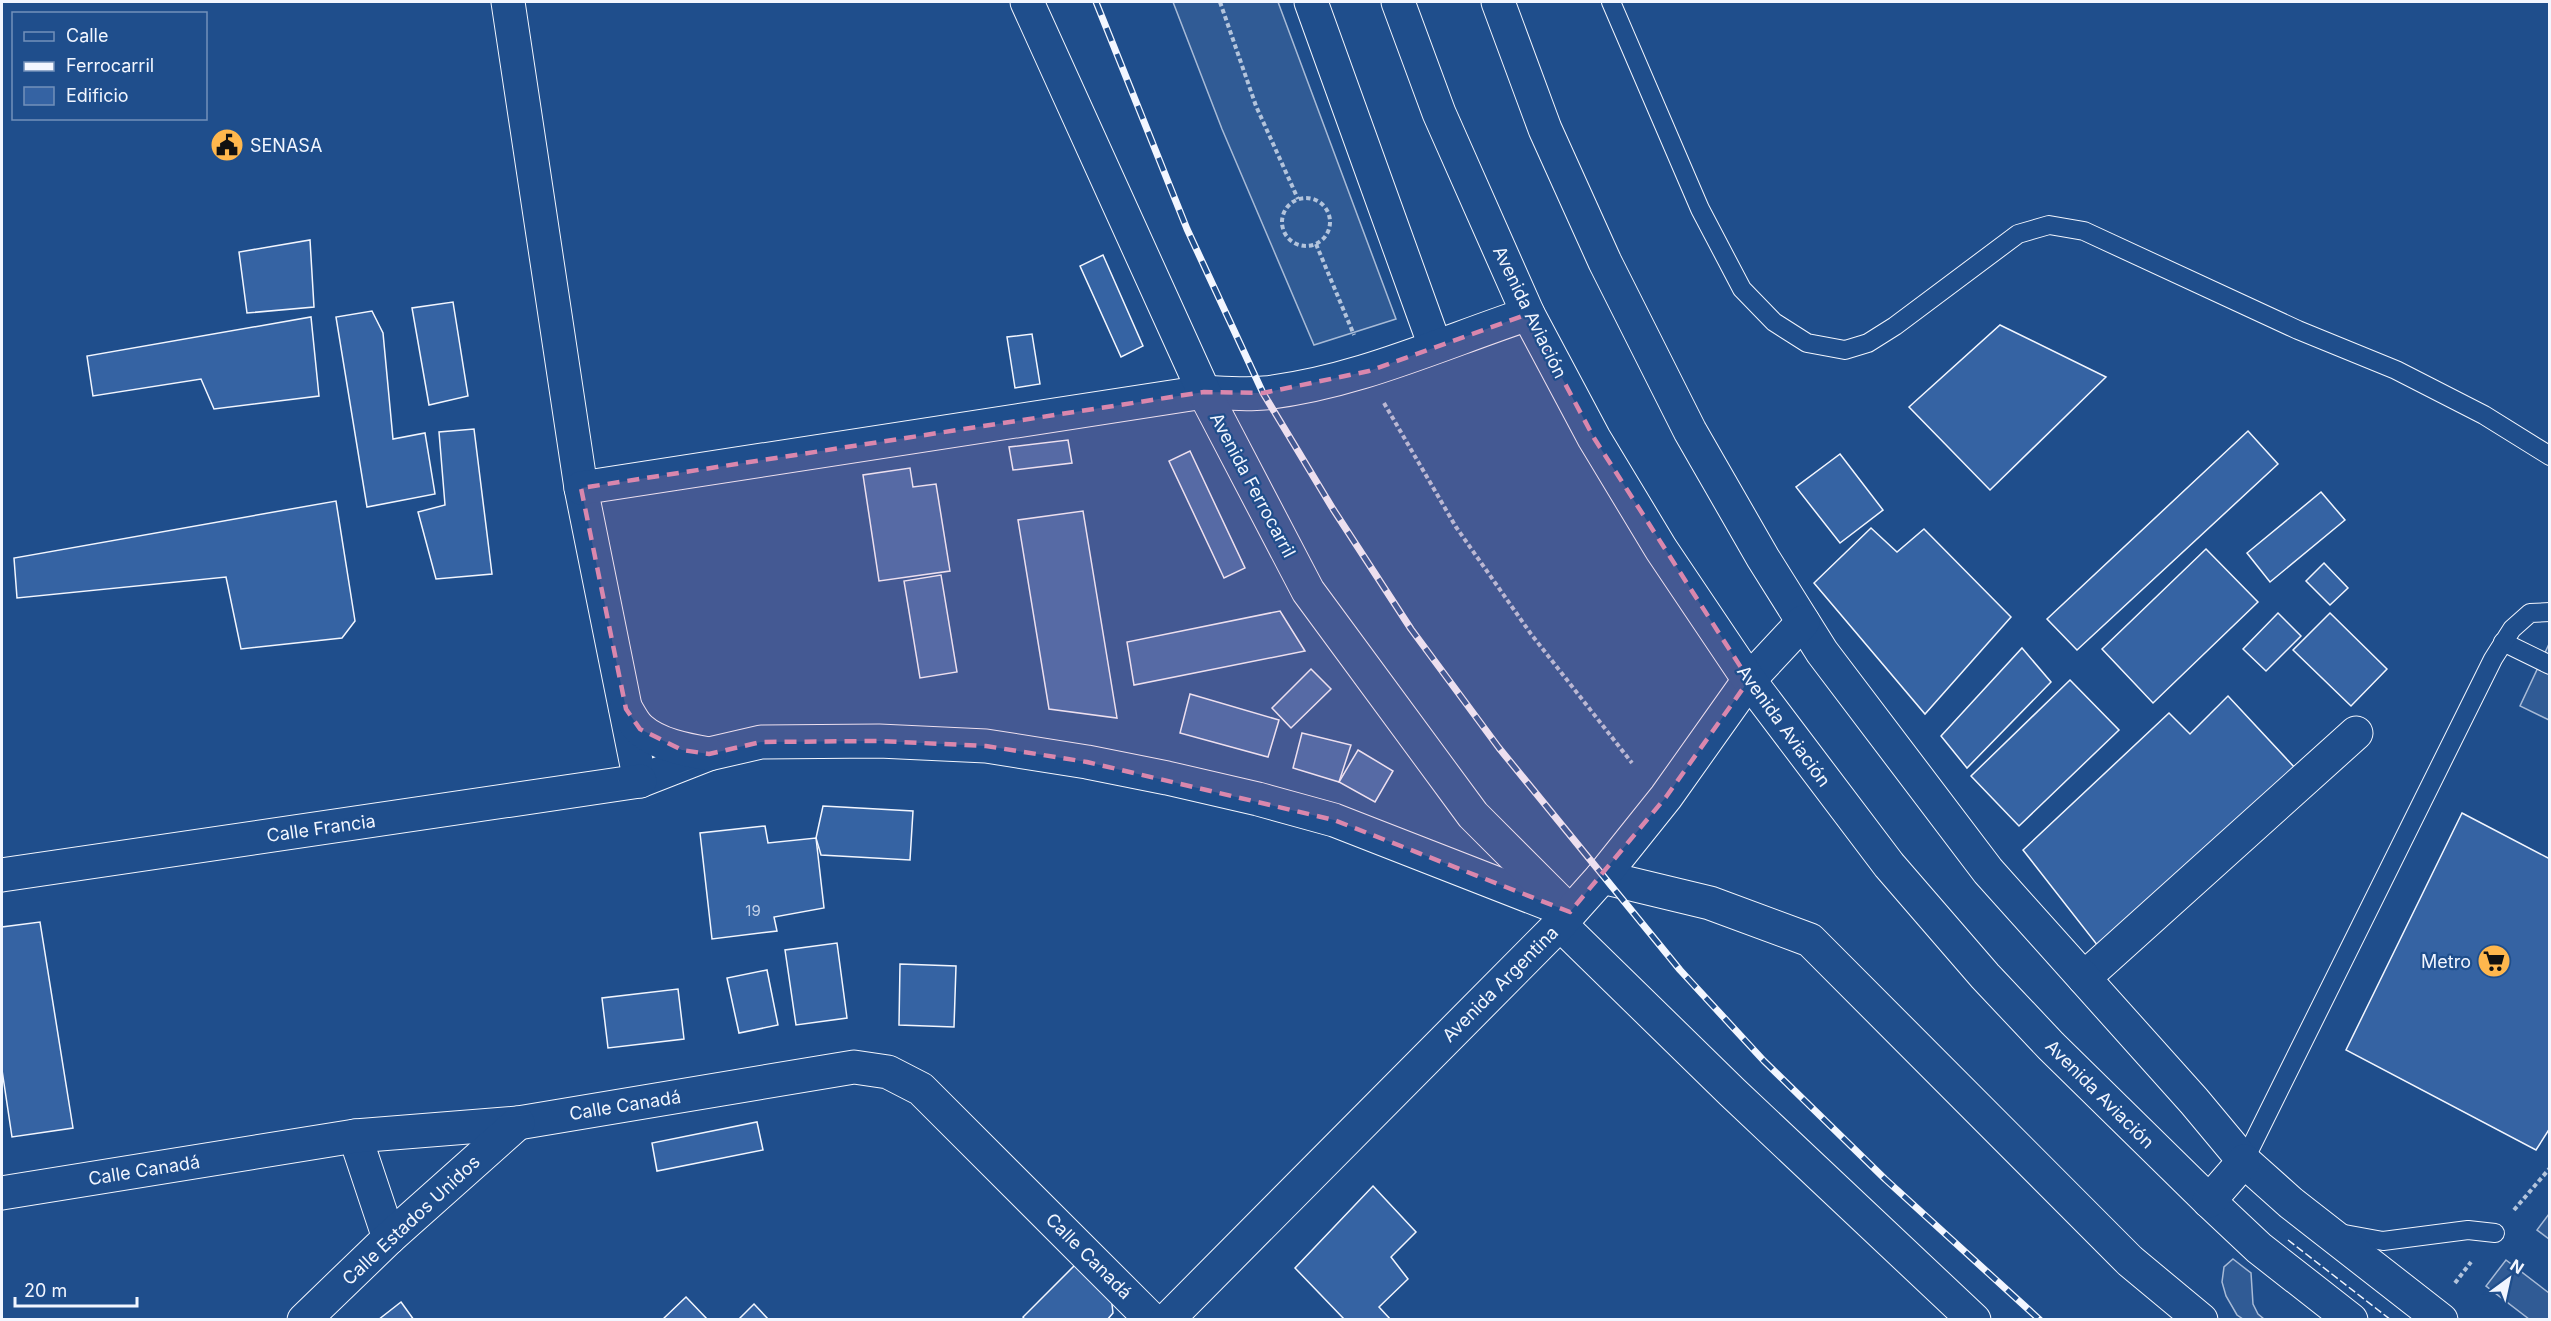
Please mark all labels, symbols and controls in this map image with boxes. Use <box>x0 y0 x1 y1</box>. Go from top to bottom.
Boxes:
legend <box>12 12 207 120</box>
text: Calle <box>66 25 108 46</box>
text: Ferrocarril <box>66 55 154 76</box>
text: Edificio <box>66 85 129 106</box>
public building icon: SENASA <box>209 127 245 163</box>
place label: SENASA <box>250 135 322 156</box>
street label: Avenida Aviación <box>1489 242 1571 382</box>
street label: Avenida Ferrocarril <box>1206 409 1300 561</box>
street label: Avenida Aviación <box>1733 661 1835 791</box>
street label: Calle Francia <box>265 810 377 846</box>
house number: 19 <box>745 901 761 920</box>
street label: Avenida Argentina <box>1438 922 1562 1046</box>
supermarket icon: Metro <box>2476 943 2512 979</box>
place label: Metro <box>2421 951 2471 972</box>
street label: Avenida Aviación <box>2041 1035 2159 1153</box>
street label: Calle Canadá <box>568 1086 682 1124</box>
street label: Calle Canadá <box>87 1151 201 1189</box>
street label: Calle Estados Unidos <box>338 1151 484 1289</box>
street label: Calle Canadá <box>1042 1209 1136 1303</box>
north arrow <box>2479 1249 2539 1309</box>
text: N <box>2507 1255 2528 1278</box>
scale bar <box>15 1270 136 1308</box>
text: 20 m <box>24 1280 67 1301</box>

